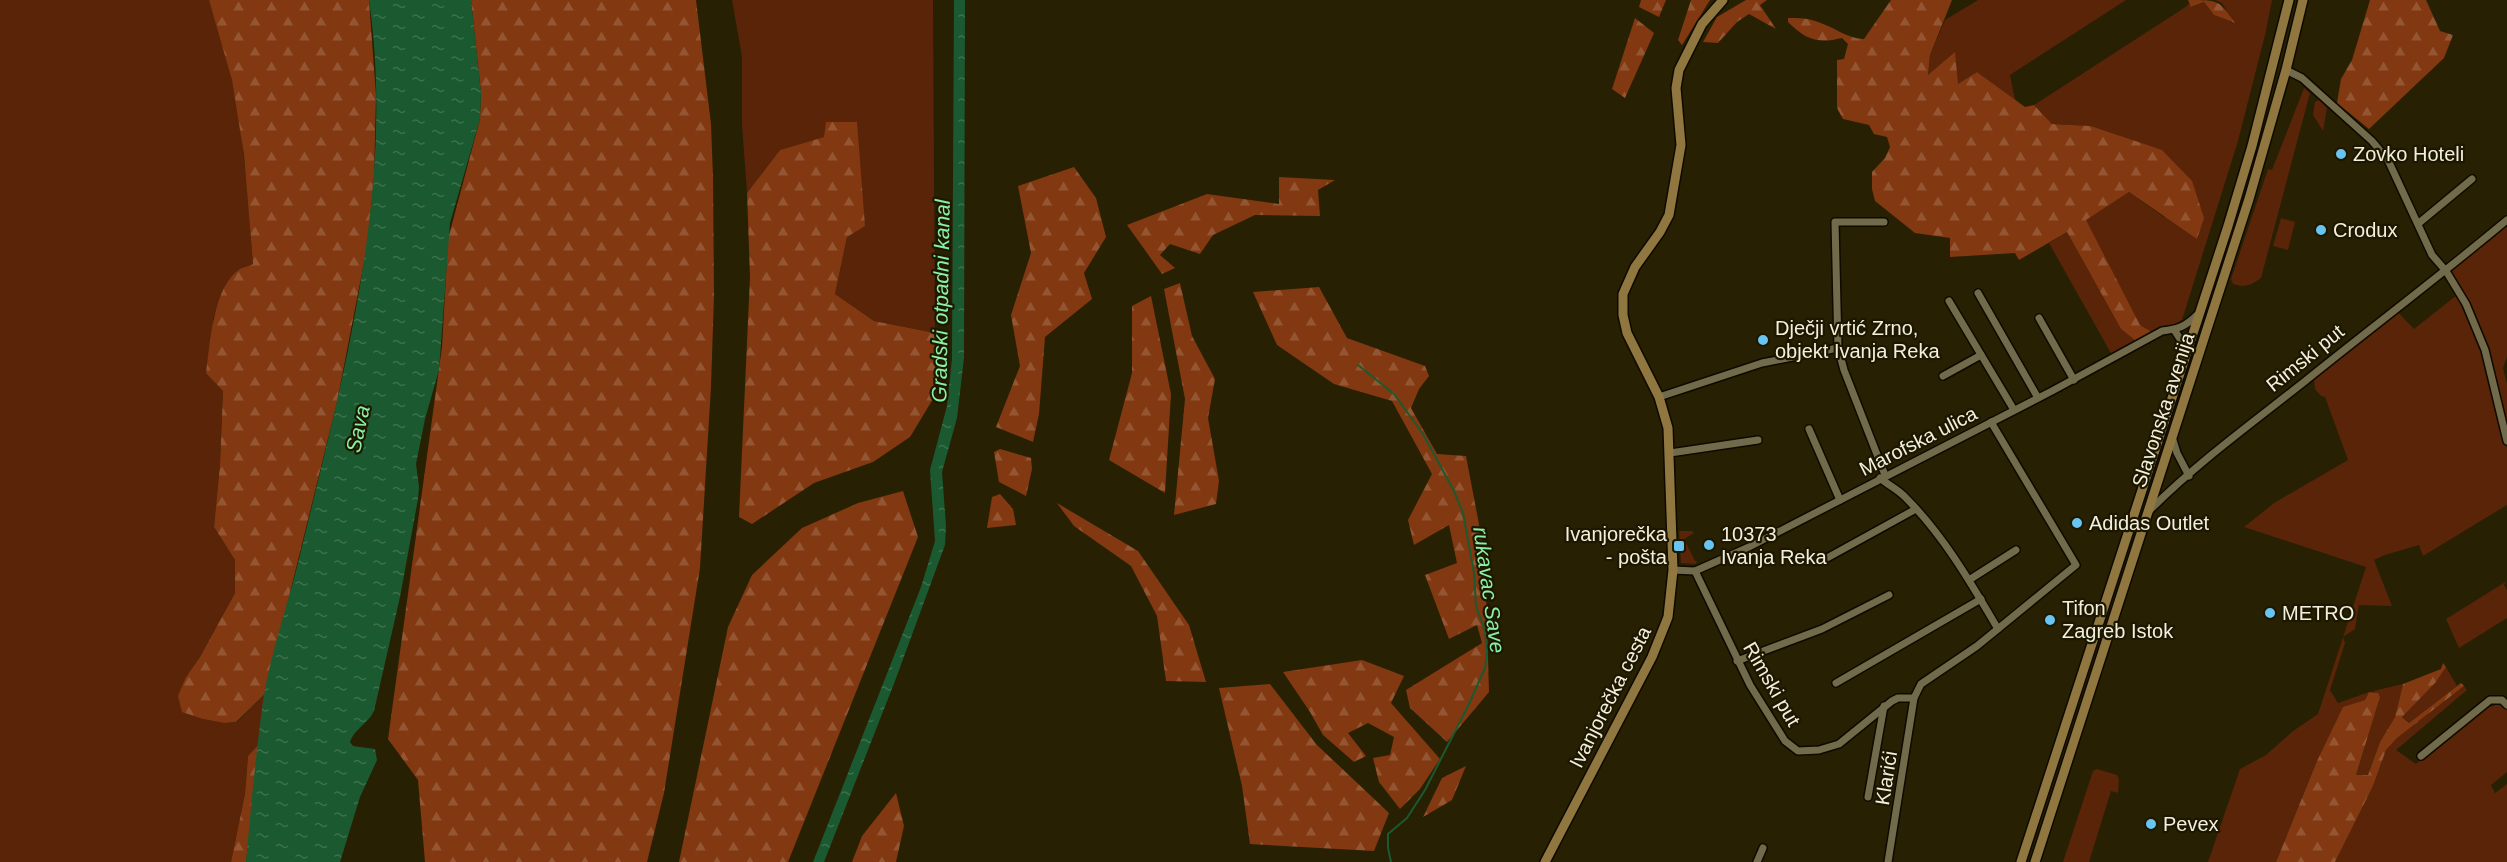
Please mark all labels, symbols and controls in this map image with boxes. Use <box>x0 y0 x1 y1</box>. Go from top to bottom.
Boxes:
place label: Zovko Hoteli <box>2353 143 2464 165</box>
marker: Zovko Hoteli <box>2334 147 2348 161</box>
water label: Gradski otpadni kanal <box>927 198 954 403</box>
place label: Crodux <box>2333 219 2397 241</box>
marker: Crodux <box>2314 223 2328 237</box>
place label: Dječji vrtić Zrno, objekt Ivanja Reka <box>1775 317 1940 362</box>
street label: Rimski put <box>2262 320 2349 396</box>
street label: Slavonska avenija <box>2128 329 2199 490</box>
marker: Dječji vrtić Zrno, objekt Ivanja Reka <box>1756 333 1770 347</box>
street label: Marofska ulica <box>1856 402 1981 480</box>
water label: Sava <box>341 403 374 455</box>
place label: Adidas Outlet <box>2089 512 2210 534</box>
marker: Adidas Outlet <box>2070 516 2084 530</box>
place label: Ivanjorečka - pošta <box>1565 523 1668 568</box>
place label: 10373 Ivanja Reka <box>1721 523 1827 568</box>
water label: rukavac Save <box>1469 525 1510 655</box>
marker: 10373 Ivanja Reka <box>1702 538 1716 552</box>
marker: Ivanjorečka - pošta <box>1672 539 1686 553</box>
place label: Tifon Zagreb Istok <box>2062 597 2174 642</box>
place label: METRO <box>2282 602 2354 624</box>
marker: METRO <box>2263 606 2277 620</box>
marker: Tifon Zagreb Istok <box>2043 613 2057 627</box>
street label: Ivanjorečka cesta <box>1565 622 1656 771</box>
street label: Rimski put <box>1739 638 1805 730</box>
street label: Klarići <box>1871 749 1901 807</box>
place label: Pevex <box>2163 813 2219 835</box>
marker: Pevex <box>2144 817 2158 831</box>

